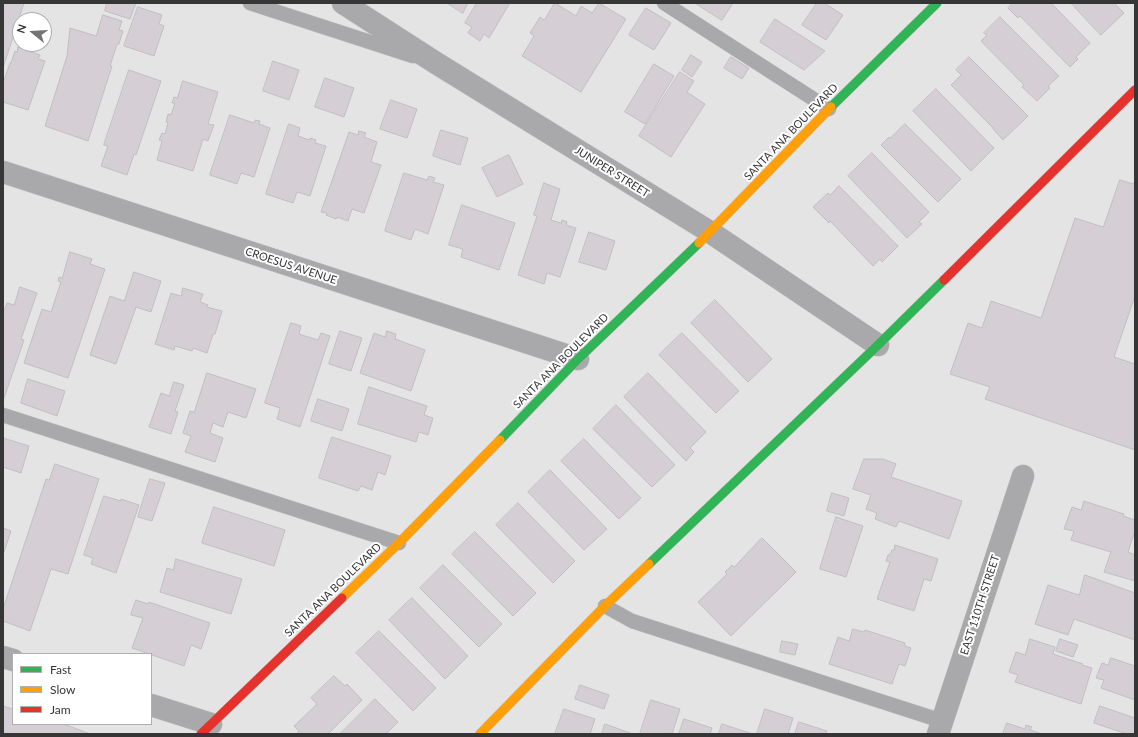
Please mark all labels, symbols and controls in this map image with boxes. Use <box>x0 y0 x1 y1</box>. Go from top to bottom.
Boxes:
north arrow <box>12 12 52 52</box>
text: N <box>14 22 29 34</box>
street label: SANTA ANA BOULEVARD <box>741 81 841 183</box>
street label: JUNIPER STREET <box>572 144 652 200</box>
street label: CROESUS AVENUE <box>243 245 339 287</box>
street label: SANTA ANA BOULEVARD <box>511 311 611 411</box>
street label: SANTA ANA BOULEVARD <box>282 540 384 640</box>
street label: EAST 110TH STREET <box>958 553 1002 657</box>
legend <box>12 653 152 725</box>
text: Fast <box>50 662 71 677</box>
text: Slow <box>50 682 75 697</box>
text: Jam <box>50 702 71 717</box>

